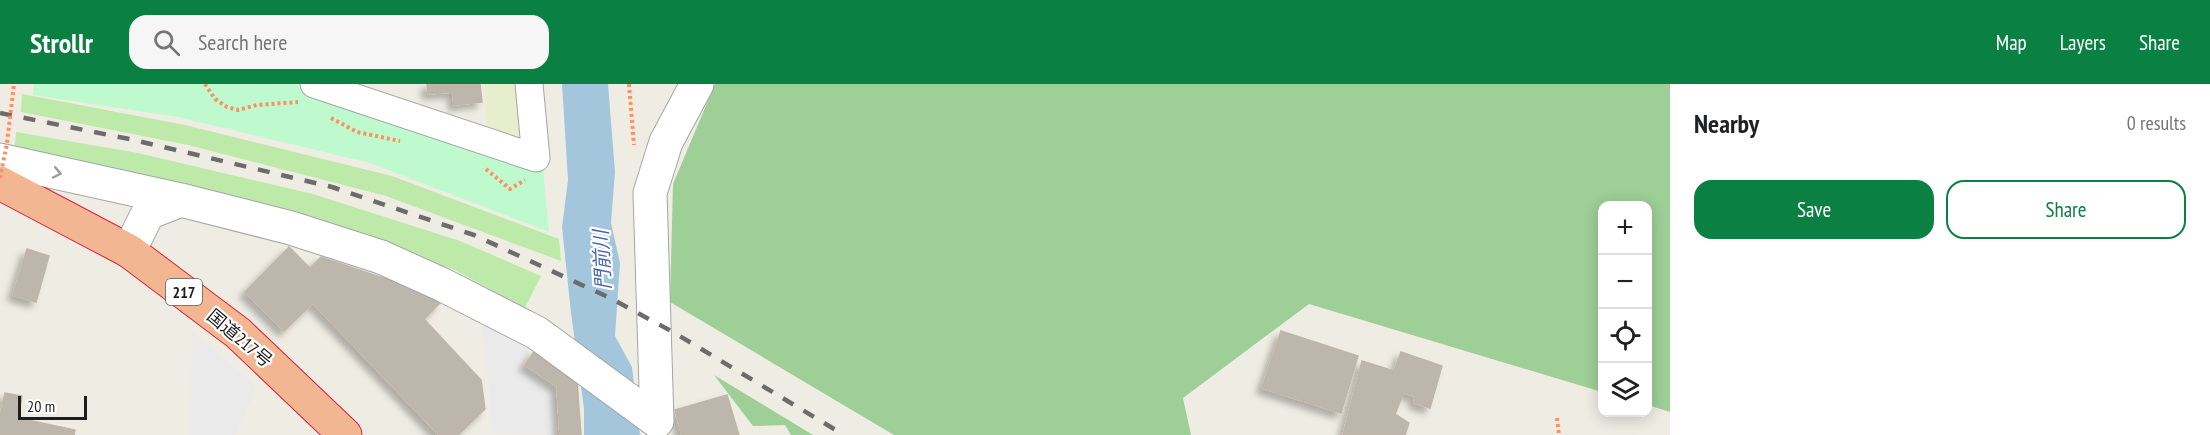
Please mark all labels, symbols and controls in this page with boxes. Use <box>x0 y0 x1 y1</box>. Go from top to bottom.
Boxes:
search box <box>129 15 549 69</box>
text: Strollr <box>30 24 93 61</box>
icon: search <box>150 26 183 59</box>
text: Search here <box>198 28 287 56</box>
text: Map <box>1996 29 2027 56</box>
text: Layers <box>2060 29 2106 56</box>
text: Share <box>2139 29 2180 56</box>
text: Nearby <box>1694 107 1759 140</box>
text: 0 results <box>2127 110 2186 136</box>
one-way arrow <box>52 165 62 178</box>
button: Save <box>1694 180 1934 239</box>
button: Share <box>1946 180 2186 239</box>
map controls <box>1598 201 1652 417</box>
button: + <box>1598 201 1652 255</box>
water label: 門前川 <box>587 227 617 291</box>
button: − <box>1598 255 1652 309</box>
road number: 217 <box>166 279 202 305</box>
street label: 国道217号 <box>203 304 277 372</box>
button: locate <box>1598 309 1652 363</box>
button: layers <box>1598 363 1652 417</box>
scale bar <box>18 393 87 420</box>
text: 20 m <box>27 396 55 416</box>

